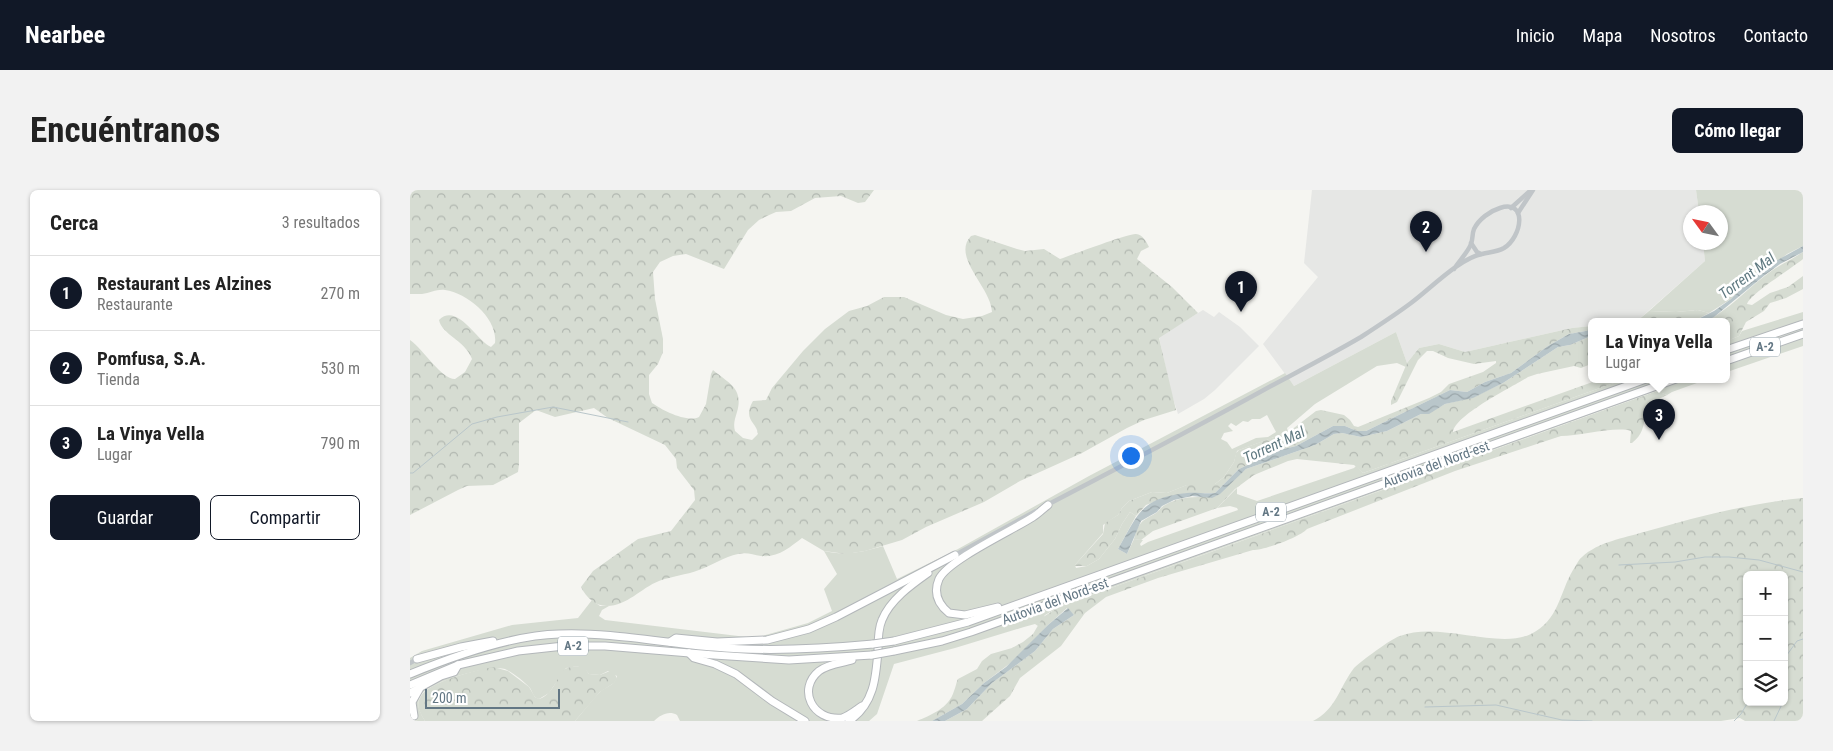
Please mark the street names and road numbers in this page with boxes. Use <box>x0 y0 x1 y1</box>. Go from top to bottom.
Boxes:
road number: A-2 <box>1750 338 1780 356</box>
street label: Autovia del Nord-est <box>1381 437 1491 491</box>
road number: A-2 <box>1256 503 1286 522</box>
street label: Autovia del Nord-est <box>1000 574 1110 628</box>
road number: A-2 <box>558 636 588 656</box>

